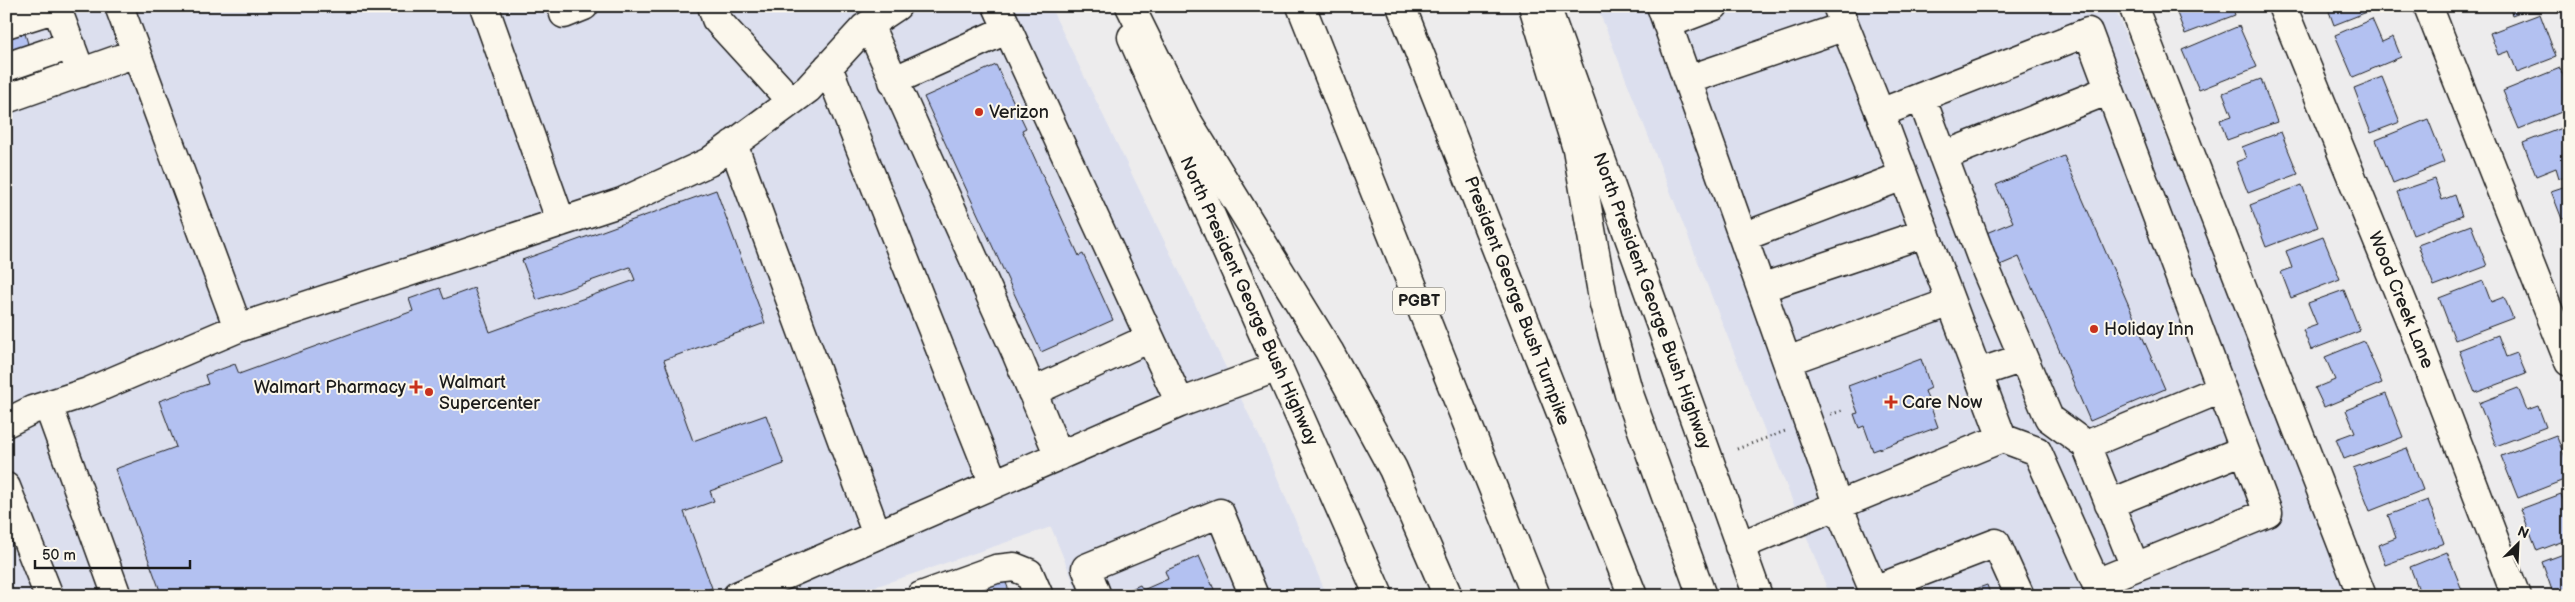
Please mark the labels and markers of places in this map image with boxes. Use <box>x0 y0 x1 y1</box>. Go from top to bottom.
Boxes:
place label: Verizon <box>989 102 1049 123</box>
marker: Verizon <box>973 106 985 118</box>
place label: Holiday Inn <box>2104 319 2194 340</box>
marker: Holiday Inn <box>2088 323 2100 335</box>
place label: Walmart Supercenter <box>439 372 540 414</box>
place label: Walmart Pharmacy <box>254 377 407 398</box>
marker: Walmart Pharmacy <box>410 381 422 393</box>
marker: Walmart Supercenter <box>423 386 435 398</box>
place label: Care Now <box>1902 392 1982 413</box>
marker: Care Now <box>1884 395 1898 409</box>

